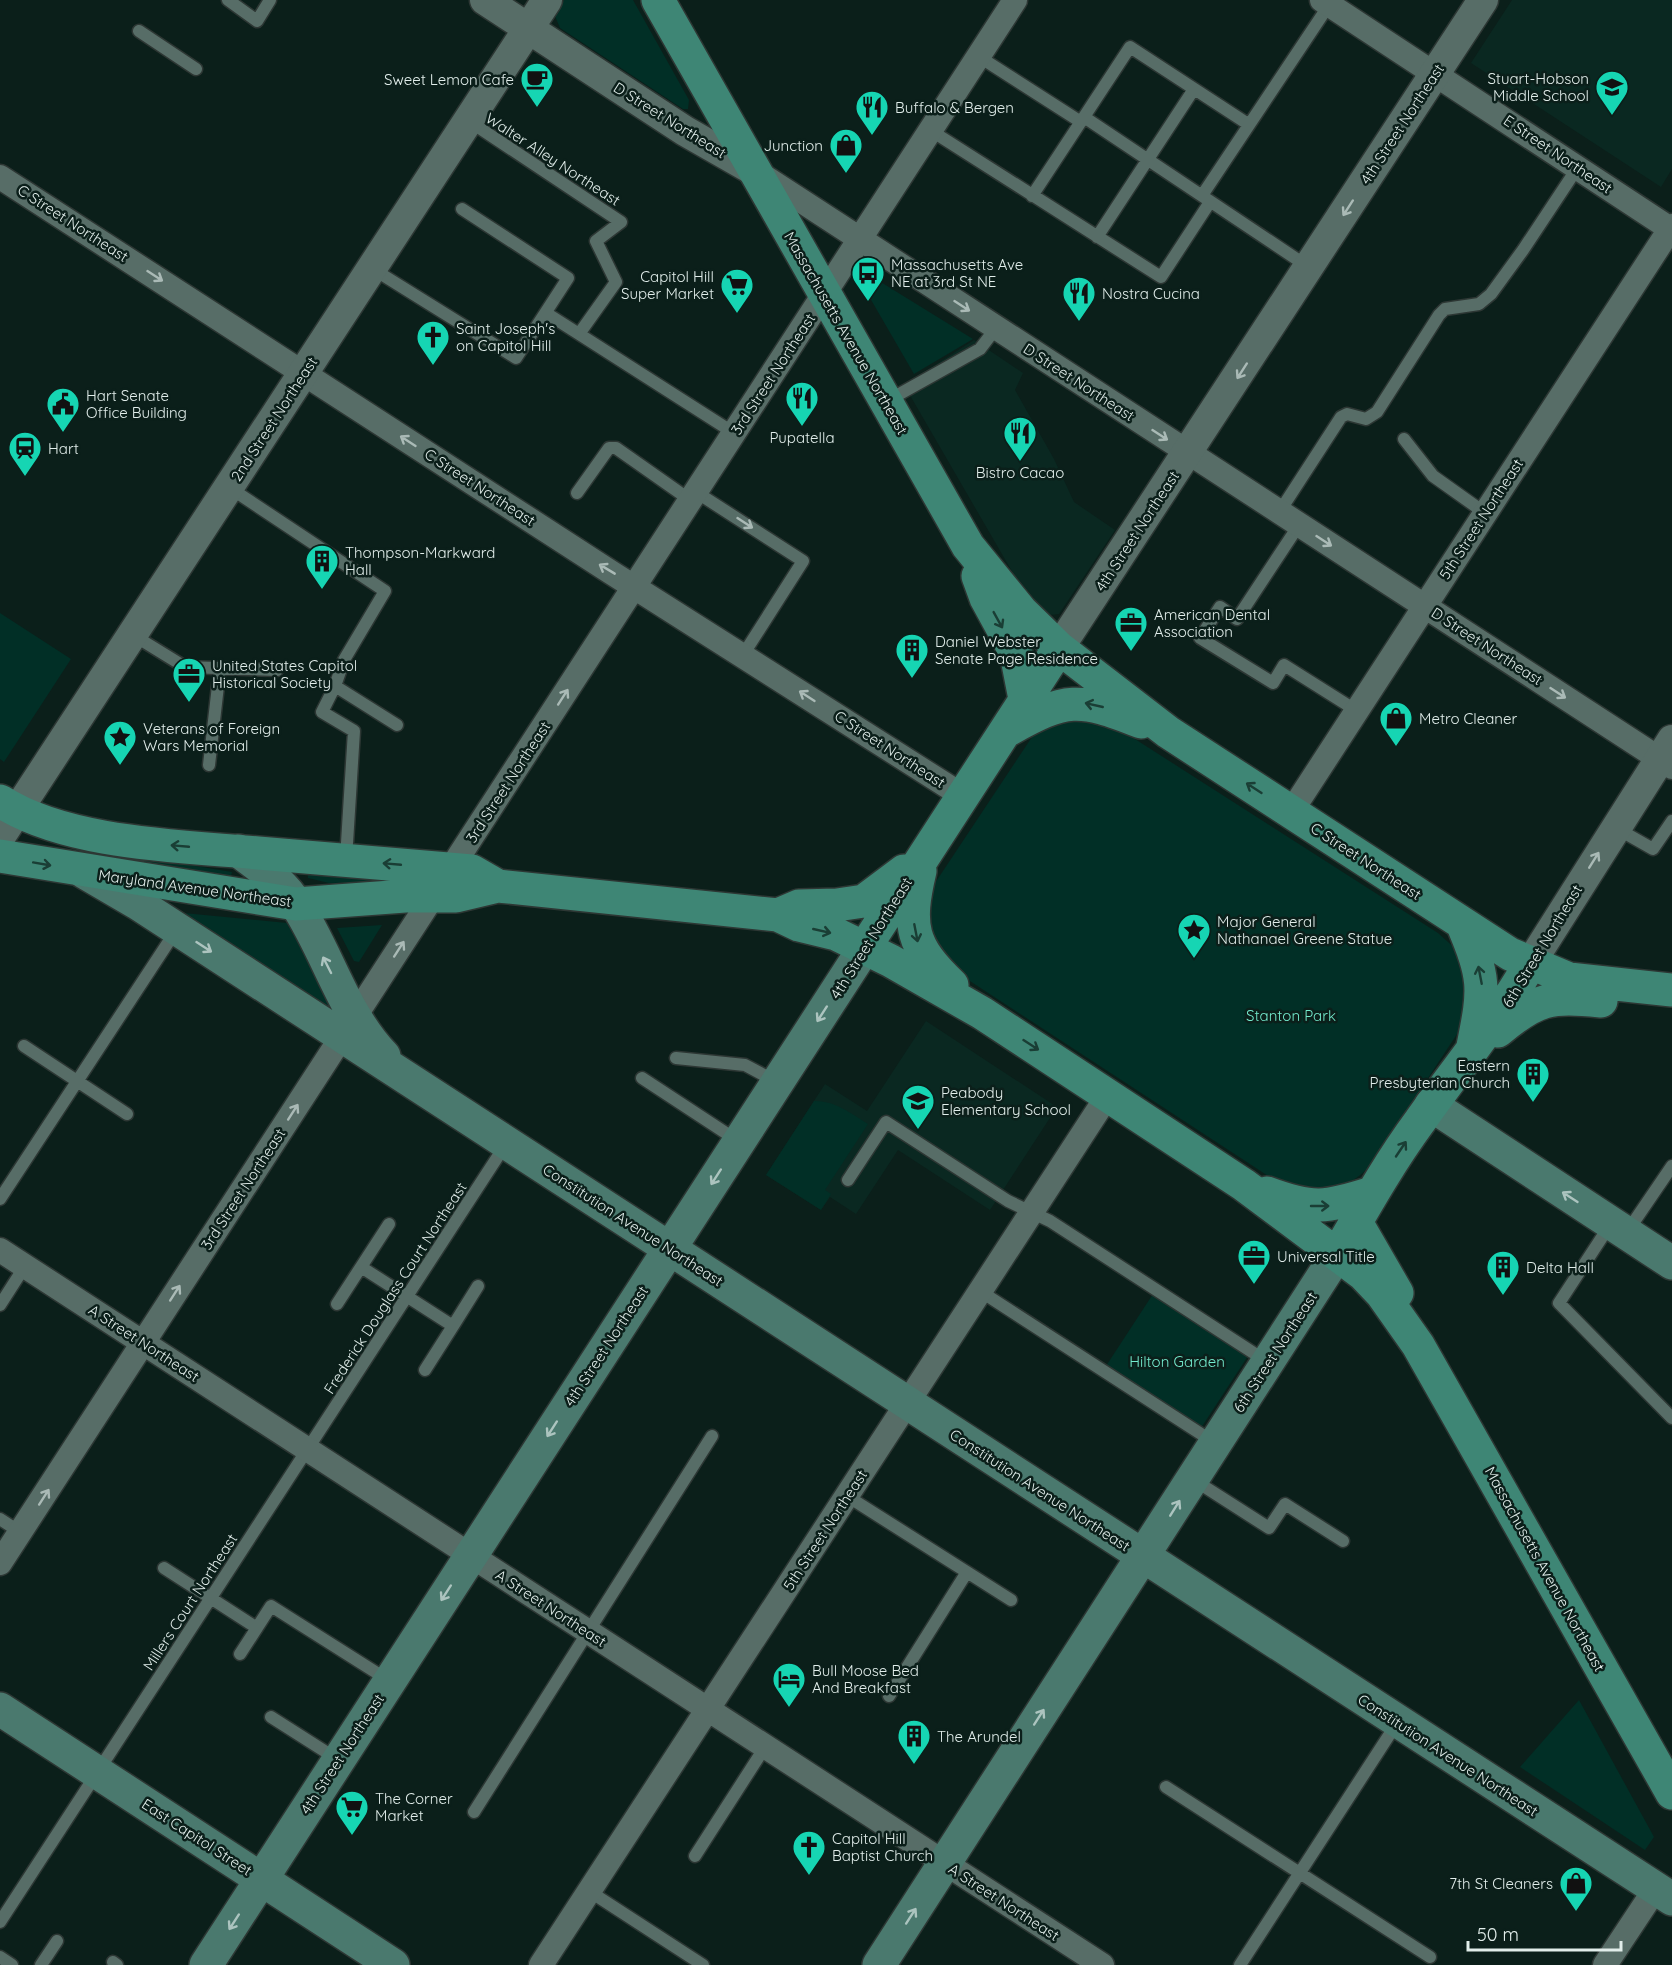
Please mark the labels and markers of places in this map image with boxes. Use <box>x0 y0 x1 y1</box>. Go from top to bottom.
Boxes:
cafe icon: Sweet Lemon Cafe <box>519 61 555 108</box>
place label: Stuart-Hobson Middle School <box>1487 69 1589 105</box>
school or university icon: Stuart-Hobson Middle School <box>1594 69 1630 116</box>
place label: Sweet Lemon Cafe <box>384 70 514 89</box>
restaurant icon: Buffalo & Bergen <box>854 89 890 136</box>
place label: Buffalo & Bergen <box>895 98 1014 117</box>
shop icon: Junction <box>828 127 864 174</box>
place label: Junction <box>763 136 823 155</box>
bus stop icon: Massachusetts Ave NE at 3rd St NE <box>850 255 886 302</box>
place label: Massachusetts Ave NE at 3rd St NE <box>891 255 1023 291</box>
place label: Capitol Hill Super Market <box>621 267 714 303</box>
supermarket icon: Capitol Hill Super Market <box>719 267 755 314</box>
restaurant icon: Nostra Cucina <box>1061 275 1097 322</box>
place label: Nostra Cucina <box>1102 284 1200 303</box>
church icon: Saint Joseph's on Capitol Hill <box>415 319 451 366</box>
place label: Saint Joseph's on Capitol Hill <box>456 319 555 355</box>
restaurant icon: Pupatella <box>784 380 820 427</box>
public building icon: Hart Senate Office Building <box>45 386 81 433</box>
place label: Hart Senate Office Building <box>86 386 187 422</box>
restaurant icon: Bistro Cacao <box>1002 415 1038 462</box>
place label: Pupatella <box>769 428 835 447</box>
station icon: Hart <box>7 430 43 477</box>
place label: Hart <box>48 439 79 458</box>
place label: Bistro Cacao <box>976 463 1064 482</box>
building icon: Thompson-Markward Hall <box>304 543 340 590</box>
place label: Thompson-Markward Hall <box>345 543 495 579</box>
office icon: American Dental Association <box>1113 605 1149 652</box>
place label: American Dental Association <box>1154 605 1270 641</box>
building icon: Daniel Webster Senate Page Residence <box>894 632 930 679</box>
place label: Daniel Webster Senate Page Residence <box>935 632 1098 668</box>
office icon: United States Capitol Historical Society <box>171 656 207 703</box>
place label: United States Capitol Historical Society <box>212 656 357 692</box>
shop icon: Metro Cleaner <box>1378 700 1414 747</box>
place label: Metro Cleaner <box>1419 709 1517 728</box>
place icon: Veterans of Foreign Wars Memorial <box>102 719 138 766</box>
place label: Veterans of Foreign Wars Memorial <box>143 719 280 755</box>
place icon: Major General Nathanael Greene Statue <box>1176 912 1212 959</box>
place label: Major General Nathanael Greene Statue <box>1217 912 1392 948</box>
place label: Eastern Presbyterian Church <box>1370 1056 1510 1092</box>
building icon: Eastern Presbyterian Church <box>1515 1056 1551 1103</box>
school or university icon: Peabody Elementary School <box>900 1083 936 1130</box>
place label: Peabody Elementary School <box>941 1083 1071 1119</box>
office icon: Universal Title <box>1236 1238 1272 1285</box>
place label: Universal Title <box>1277 1247 1375 1266</box>
building icon: Delta Hall <box>1485 1249 1521 1296</box>
place label: Delta Hall <box>1526 1258 1594 1277</box>
hotel icon: Bull Moose Bed And Breakfast <box>771 1661 807 1708</box>
place label: Bull Moose Bed And Breakfast <box>812 1661 919 1697</box>
building icon: The Arundel <box>896 1718 932 1765</box>
place label: The Arundel <box>937 1727 1021 1746</box>
supermarket icon: The Corner Market <box>334 1789 370 1836</box>
place label: The Corner Market <box>375 1789 453 1825</box>
church icon: Capitol Hill Baptist Church <box>791 1829 827 1876</box>
place label: Capitol Hill Baptist Church <box>832 1829 933 1865</box>
shop icon: 7th St Cleaners <box>1558 1865 1594 1912</box>
place label: 7th St Cleaners <box>1449 1874 1553 1893</box>

